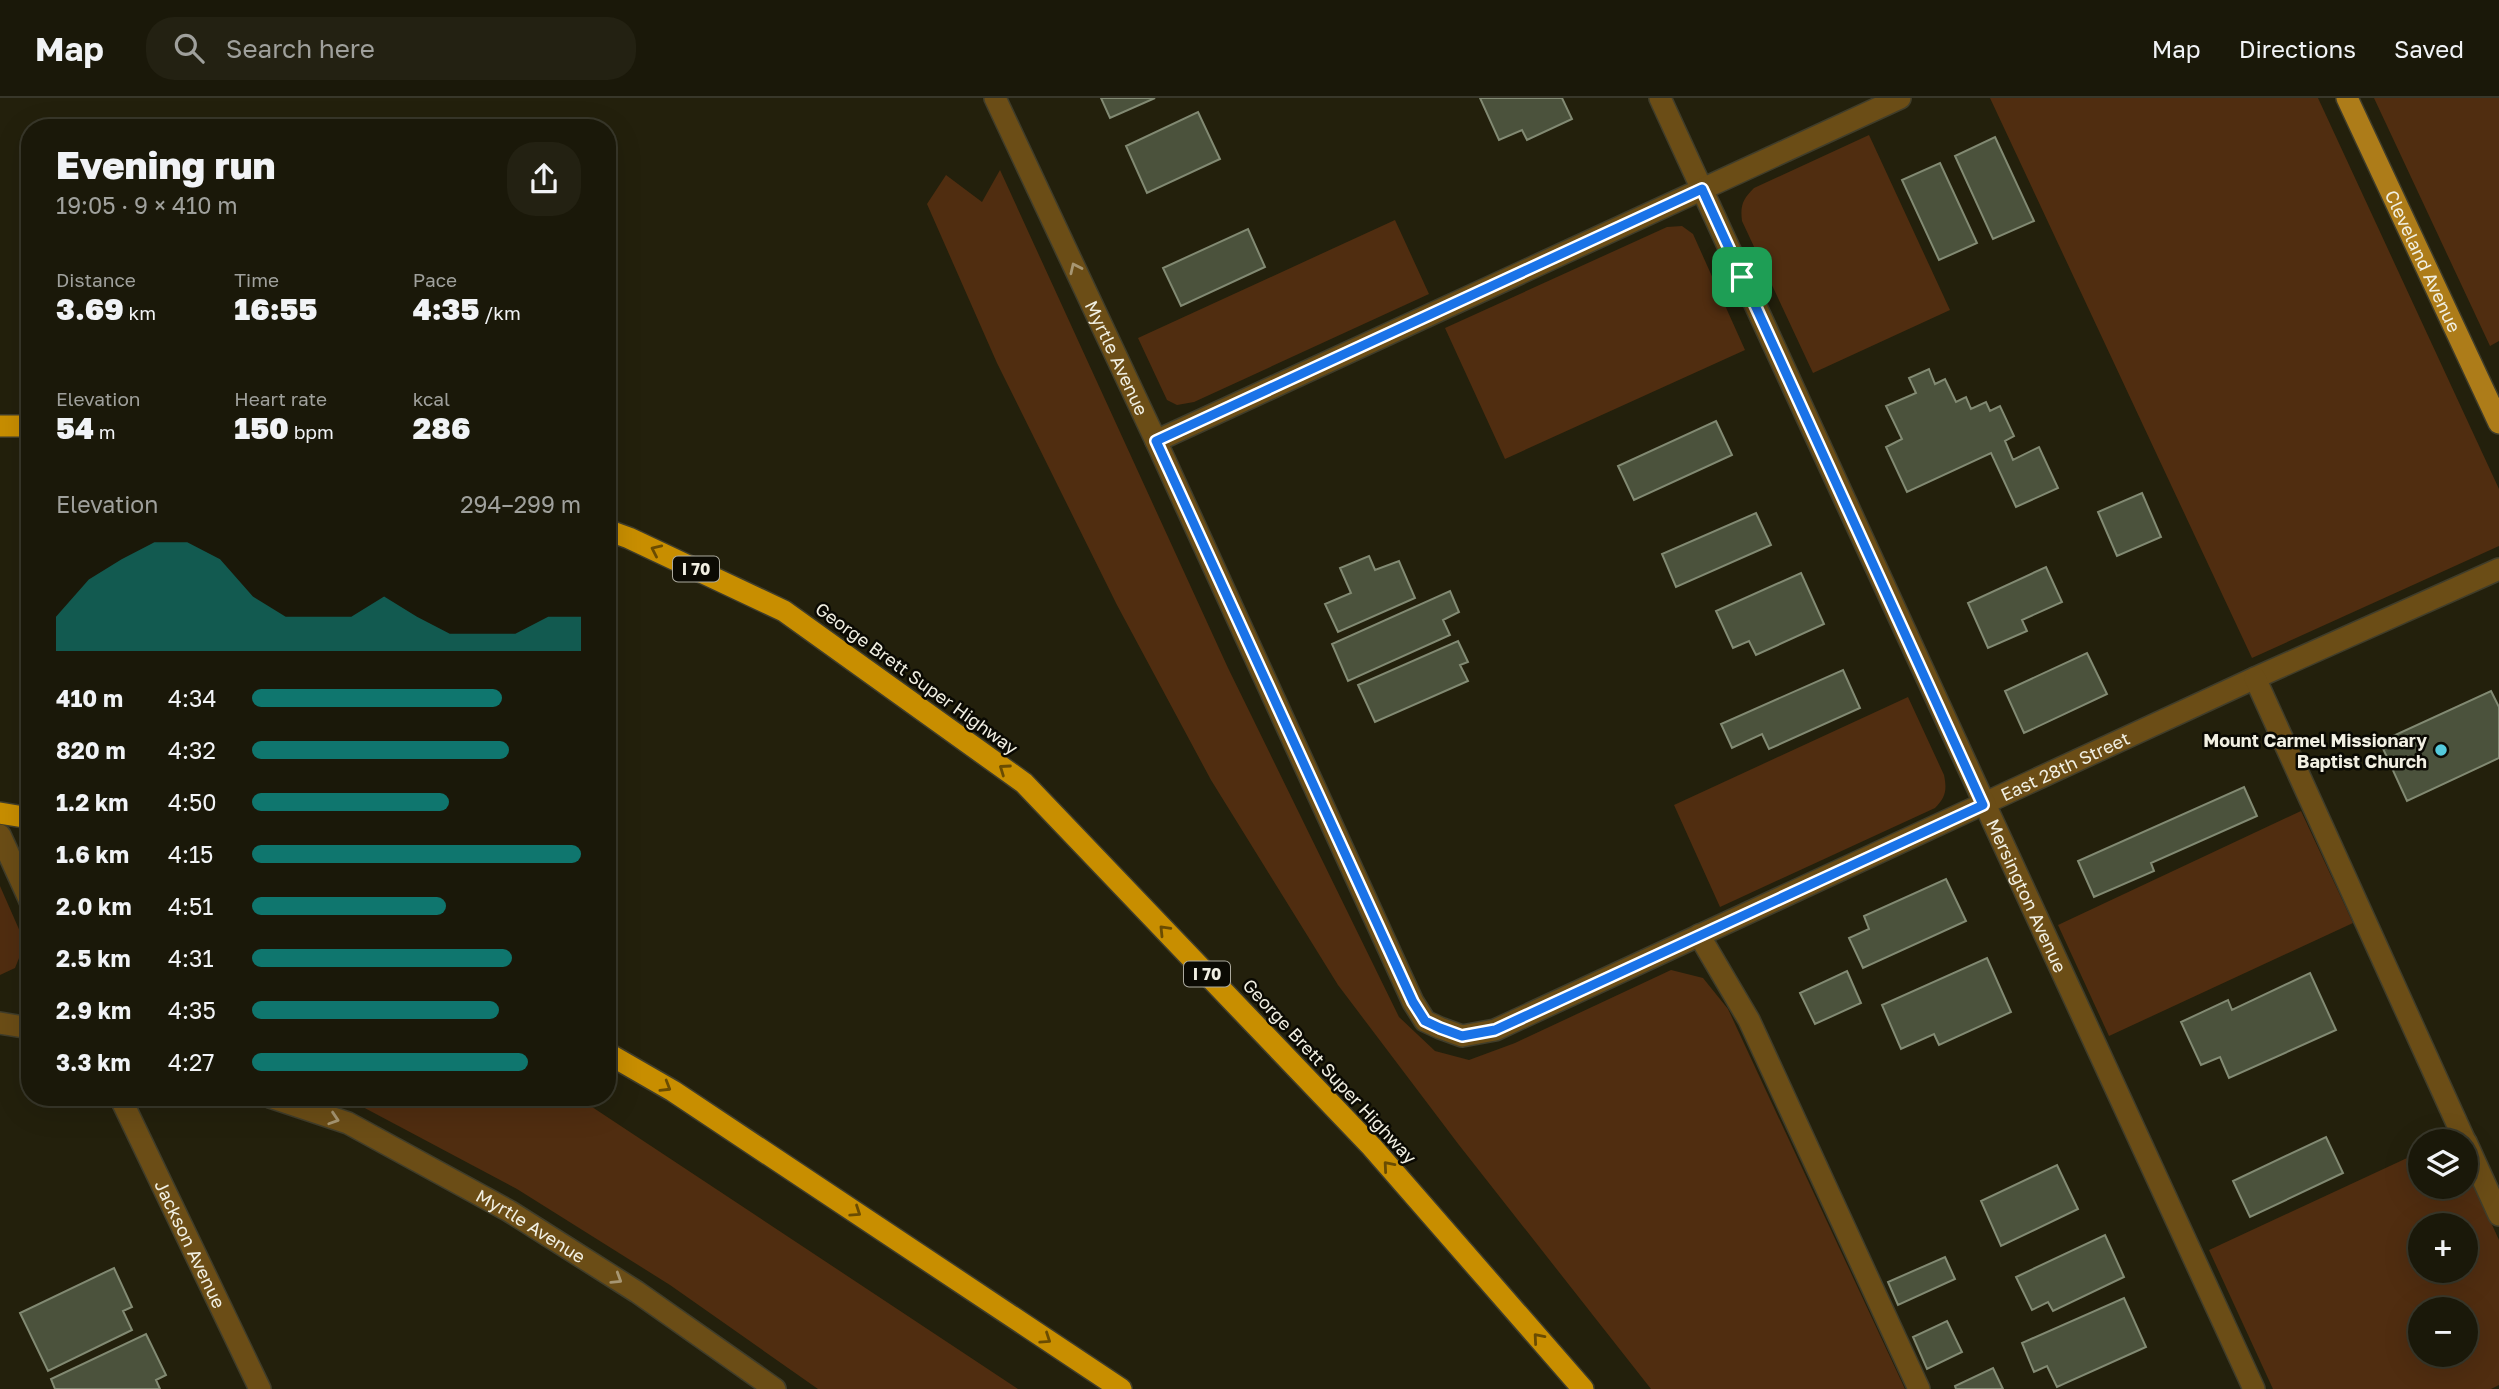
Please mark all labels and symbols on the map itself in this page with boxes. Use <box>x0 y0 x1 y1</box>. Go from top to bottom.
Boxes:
street label: Cleveland Avenue <box>2381 186 2466 336</box>
pin <box>1712 247 1772 307</box>
one-way arrow <box>1069 263 1083 275</box>
street label: Myrtle Avenue <box>1081 297 1153 419</box>
one-way arrow <box>651 545 663 559</box>
road number: I 70 <box>673 556 719 582</box>
street label: George Brett Super Highway <box>811 597 1023 759</box>
street label: East 28th Street <box>1997 727 2133 805</box>
place label: Mount Carmel Missionary Baptist Church <box>2203 729 2427 772</box>
marker: Mount Carmel Missionary Baptist Church <box>2433 742 2449 758</box>
one-way arrow <box>999 765 1012 777</box>
street label: Mersington Avenue <box>1982 815 2072 976</box>
one-way arrow <box>1160 925 1173 938</box>
road number: I 70 <box>1184 961 1230 986</box>
street label: George Brett Super Highway <box>1238 974 1422 1168</box>
one-way arrow <box>659 1079 672 1092</box>
one-way arrow <box>328 1111 340 1125</box>
one-way arrow <box>1384 1161 1397 1174</box>
street label: Jackson Avenue <box>150 1176 231 1312</box>
street label: Myrtle Avenue <box>472 1184 590 1268</box>
one-way arrow <box>849 1204 862 1217</box>
one-way arrow <box>609 1271 622 1284</box>
one-way arrow <box>1038 1330 1051 1343</box>
one-way arrow <box>1534 1333 1546 1346</box>

